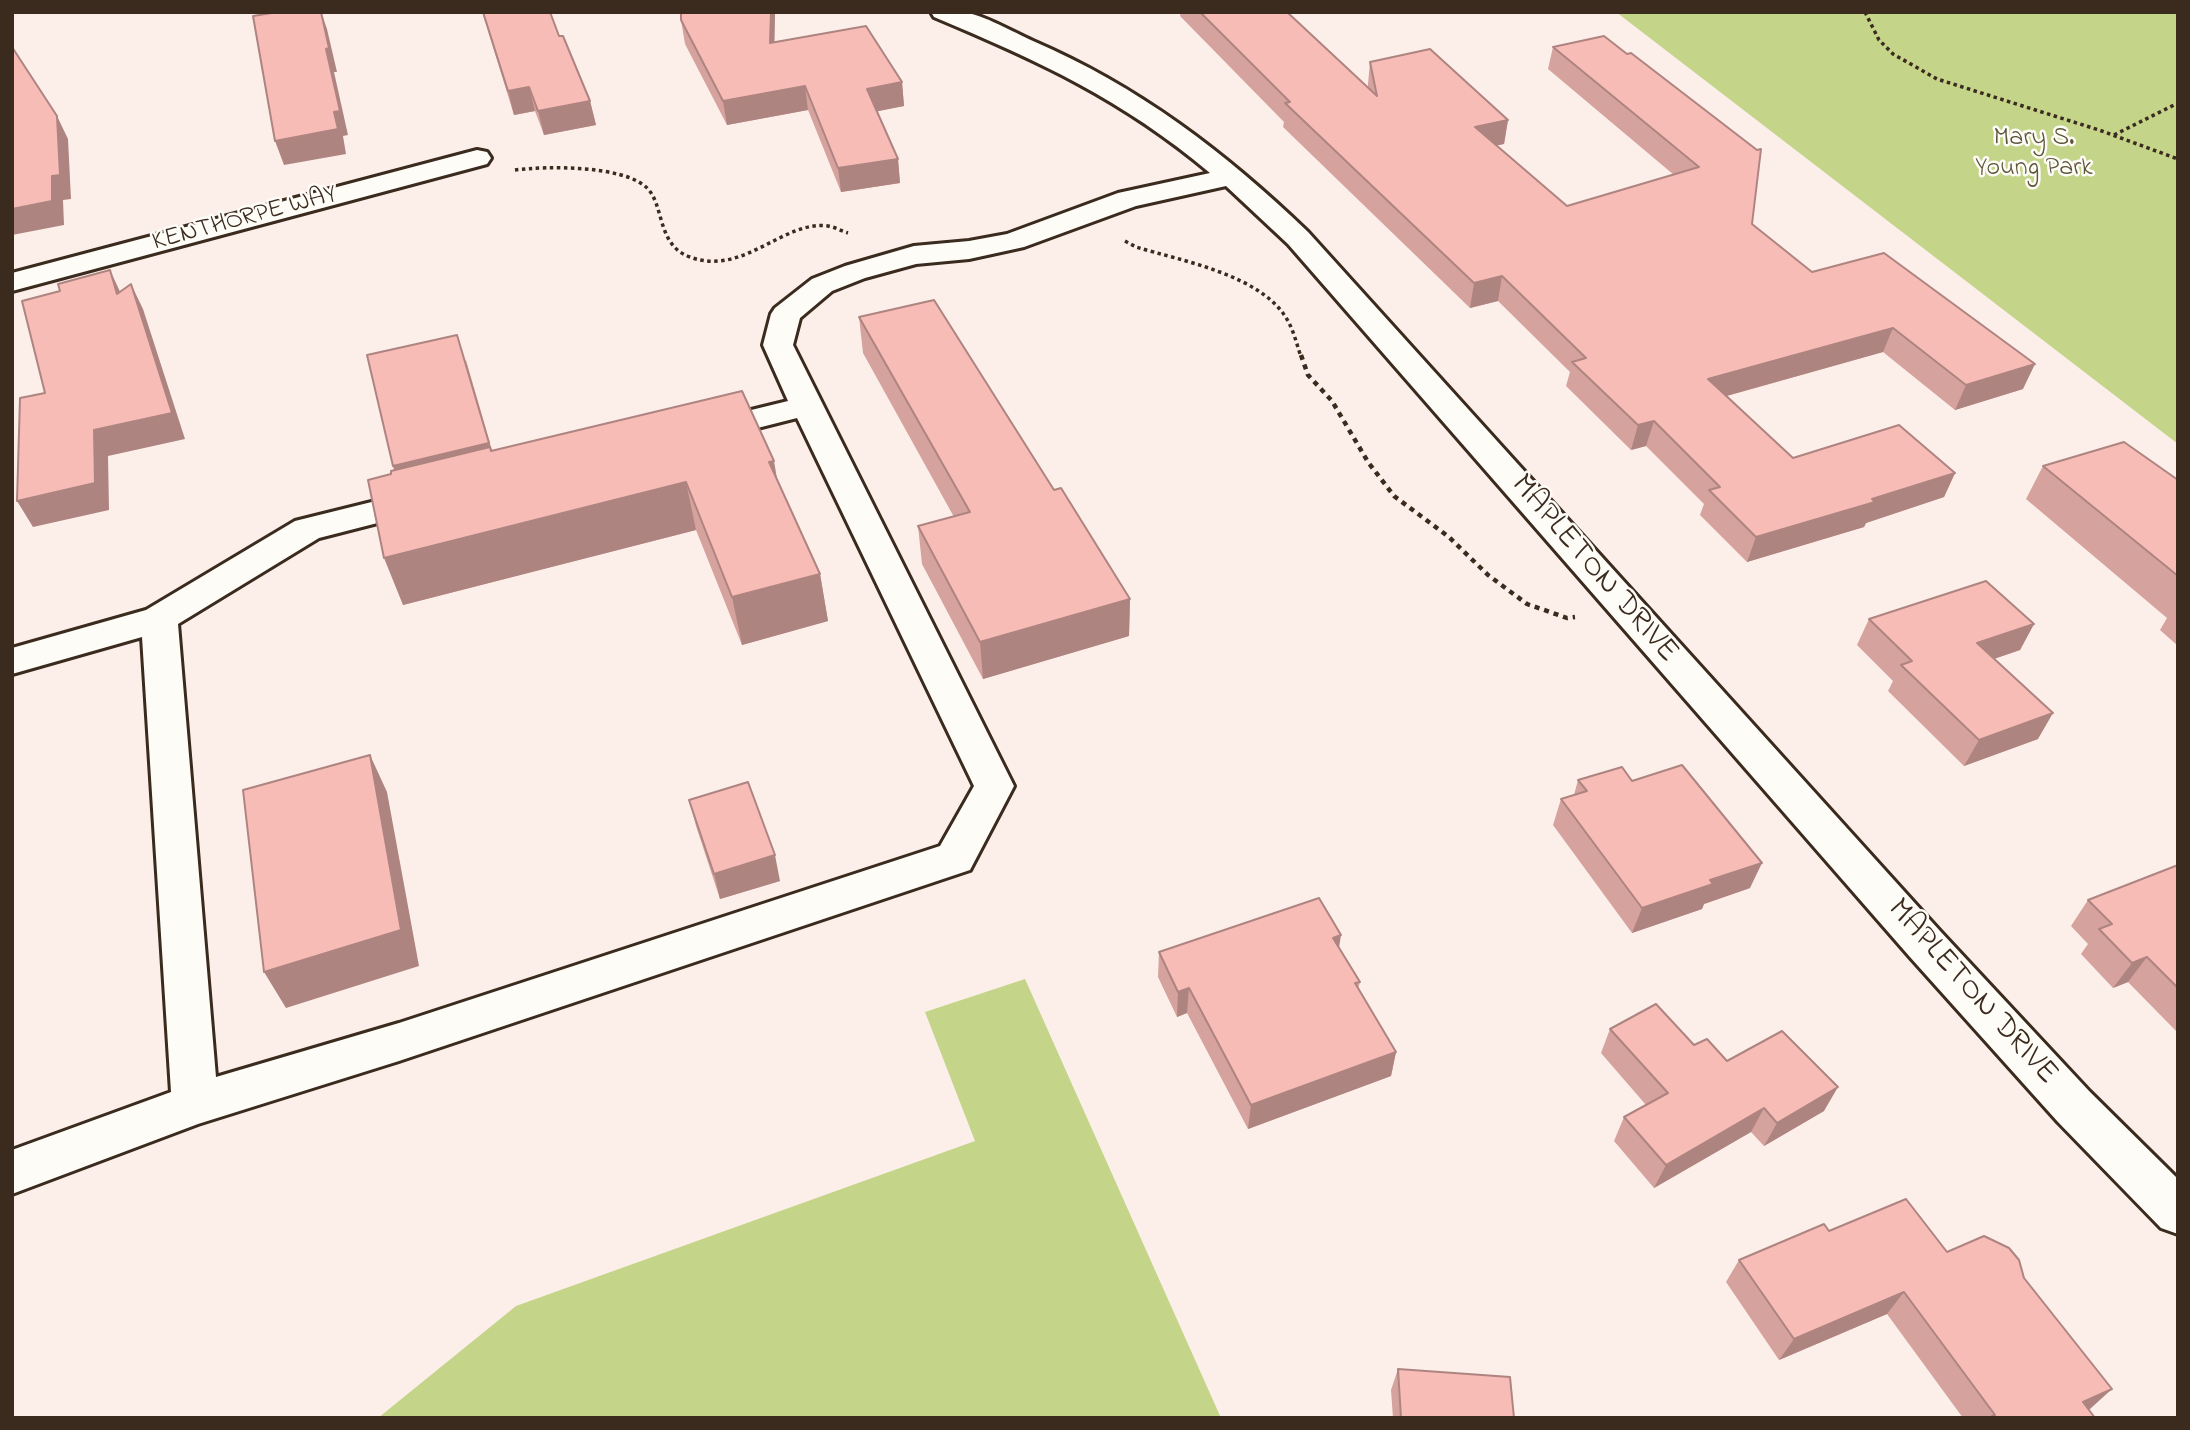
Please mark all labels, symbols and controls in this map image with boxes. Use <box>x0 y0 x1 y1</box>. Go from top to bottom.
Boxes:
park label: Mary S. Young Park <box>1975 124 2093 186</box>
street label: KENTHORPE WAY <box>149 180 341 260</box>
street label: MAPLETON DRIVE <box>1501 468 1685 672</box>
street label: MAPLETON DRIVE <box>1877 892 2065 1094</box>

